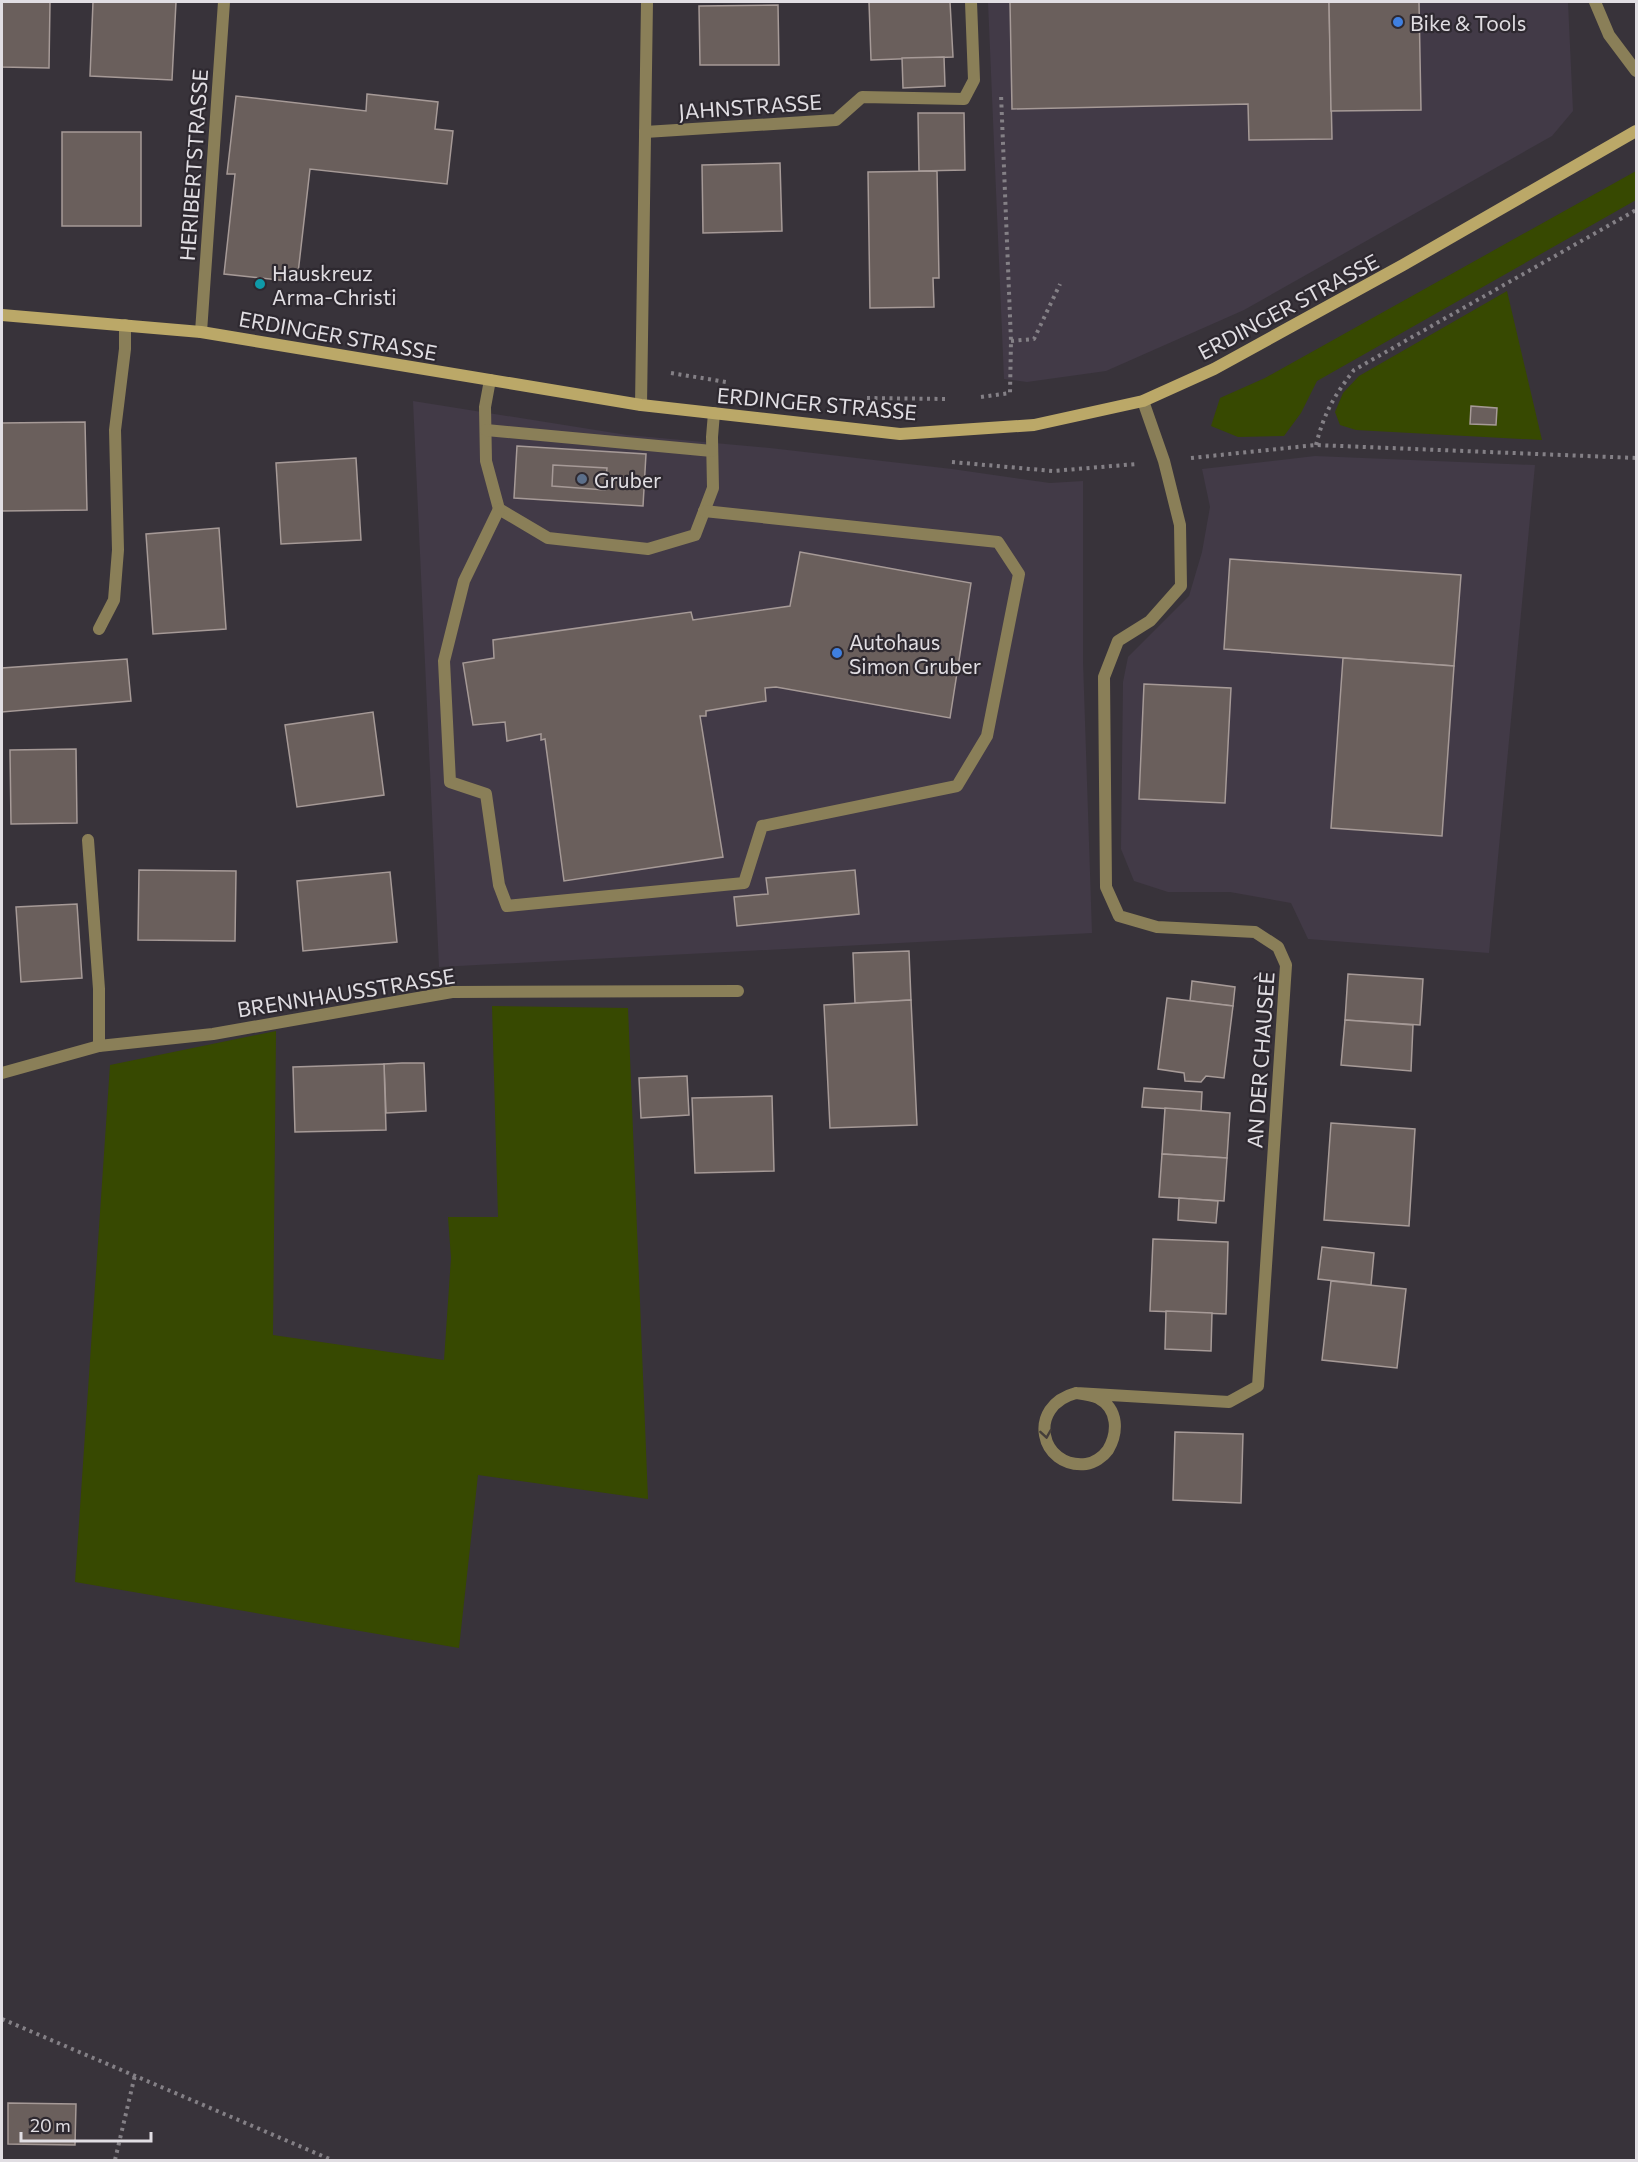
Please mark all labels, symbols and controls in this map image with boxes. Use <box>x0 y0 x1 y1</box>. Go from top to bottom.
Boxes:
place label: Bike & Tools <box>1410 10 1526 35</box>
marker: Bike & Tools <box>1391 15 1405 29</box>
street label: HERIBERTSTRASSE <box>174 68 212 262</box>
street label: JAHNSTRASSE <box>678 89 822 123</box>
street label: ERDINGER STRASSE <box>1193 248 1383 364</box>
place label: Hauskreuz Arma-Christi <box>272 260 397 309</box>
marker: Hauskreuz Arma-Christi <box>253 277 267 291</box>
street label: ERDINGER STRASSE <box>237 305 439 365</box>
street label: ERDINGER STRASSE <box>716 382 918 424</box>
place label: Gruber <box>594 467 661 492</box>
marker: Gruber <box>575 472 589 486</box>
place label: Autohaus Simon Gruber <box>849 629 981 678</box>
marker: Autohaus Simon Gruber <box>830 646 844 660</box>
street label: BRENNHAUSSTRASSE <box>235 962 457 1022</box>
street label: AN DER CHAUSEÈ <box>1241 971 1279 1149</box>
one-way arrow <box>1040 1429 1052 1439</box>
scale bar <box>21 2105 152 2143</box>
text: 20 m <box>30 2114 71 2136</box>

